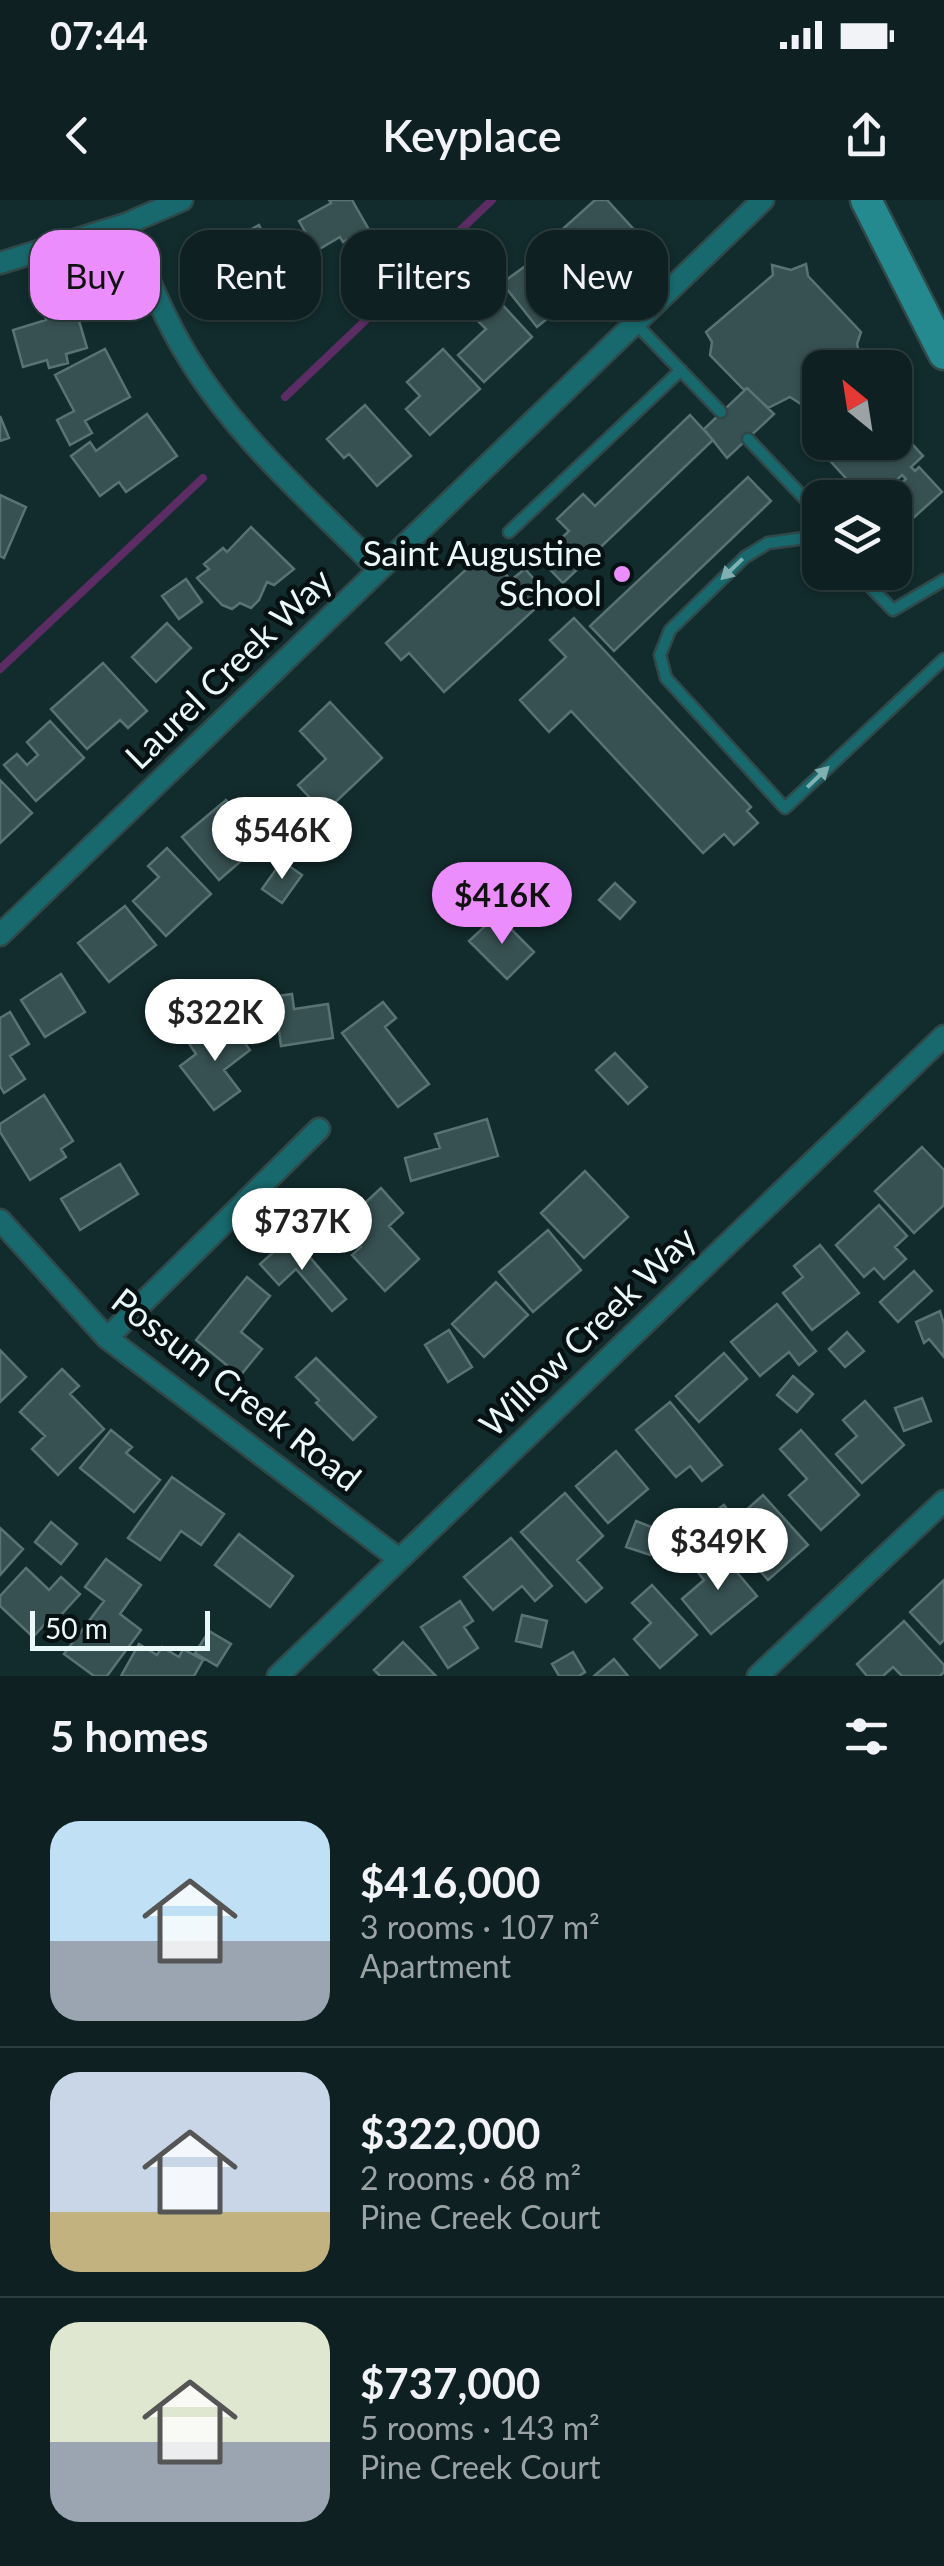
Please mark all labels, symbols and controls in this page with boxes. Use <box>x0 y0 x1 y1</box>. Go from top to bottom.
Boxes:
text: 07:44 <box>50 12 148 58</box>
icon: back <box>50 108 105 163</box>
text: Keyplace <box>382 108 562 162</box>
icon: share <box>839 108 894 163</box>
chip: Buy <box>30 230 160 320</box>
chip: Rent <box>180 230 321 320</box>
chip: Filters <box>341 230 506 320</box>
chip: New <box>526 230 668 320</box>
north arrow <box>802 350 912 460</box>
map controls <box>802 350 912 590</box>
button: layers <box>802 480 912 590</box>
place label: Saint Augustine School <box>363 531 602 613</box>
one-way arrow <box>721 557 745 580</box>
street label: Laurel Creek Way <box>116 559 339 777</box>
marker: Saint Augustine School <box>611 563 633 585</box>
one-way arrow <box>806 766 830 789</box>
pin: $546K <box>212 797 352 882</box>
text: $546K <box>234 810 330 849</box>
pin: $416K <box>432 862 572 947</box>
text: $416K <box>454 875 550 914</box>
pin: $322K <box>145 979 285 1064</box>
text: $322K <box>167 992 263 1031</box>
pin: $737K <box>232 1188 372 1273</box>
text: $737K <box>254 1201 350 1240</box>
street label: Willow Creek Way <box>470 1217 703 1444</box>
street label: Possum Creek Road <box>104 1278 370 1499</box>
pin: $349K <box>648 1508 788 1593</box>
text: $349K <box>670 1521 766 1560</box>
scale bar <box>30 1606 210 1651</box>
text: 50 m <box>45 1611 108 1645</box>
icon: filters <box>839 1709 894 1764</box>
text: 5 homes <box>50 1711 208 1761</box>
text: $416,000 <box>360 1857 540 1907</box>
icon: home <box>130 1861 250 1981</box>
text: 3 rooms · 107 m² <box>360 1907 600 1946</box>
text: Apartment <box>360 1946 511 1985</box>
text: $322,000 <box>360 2108 540 2158</box>
icon: home <box>130 2112 250 2232</box>
text: 2 rooms · 68 m² <box>360 2158 581 2197</box>
text: Pine Creek Court <box>360 2197 600 2236</box>
text: $737,000 <box>360 2358 540 2408</box>
icon: home <box>130 2362 250 2482</box>
text: 5 rooms · 143 m² <box>360 2408 600 2447</box>
text: Pine Creek Court <box>360 2447 600 2486</box>

